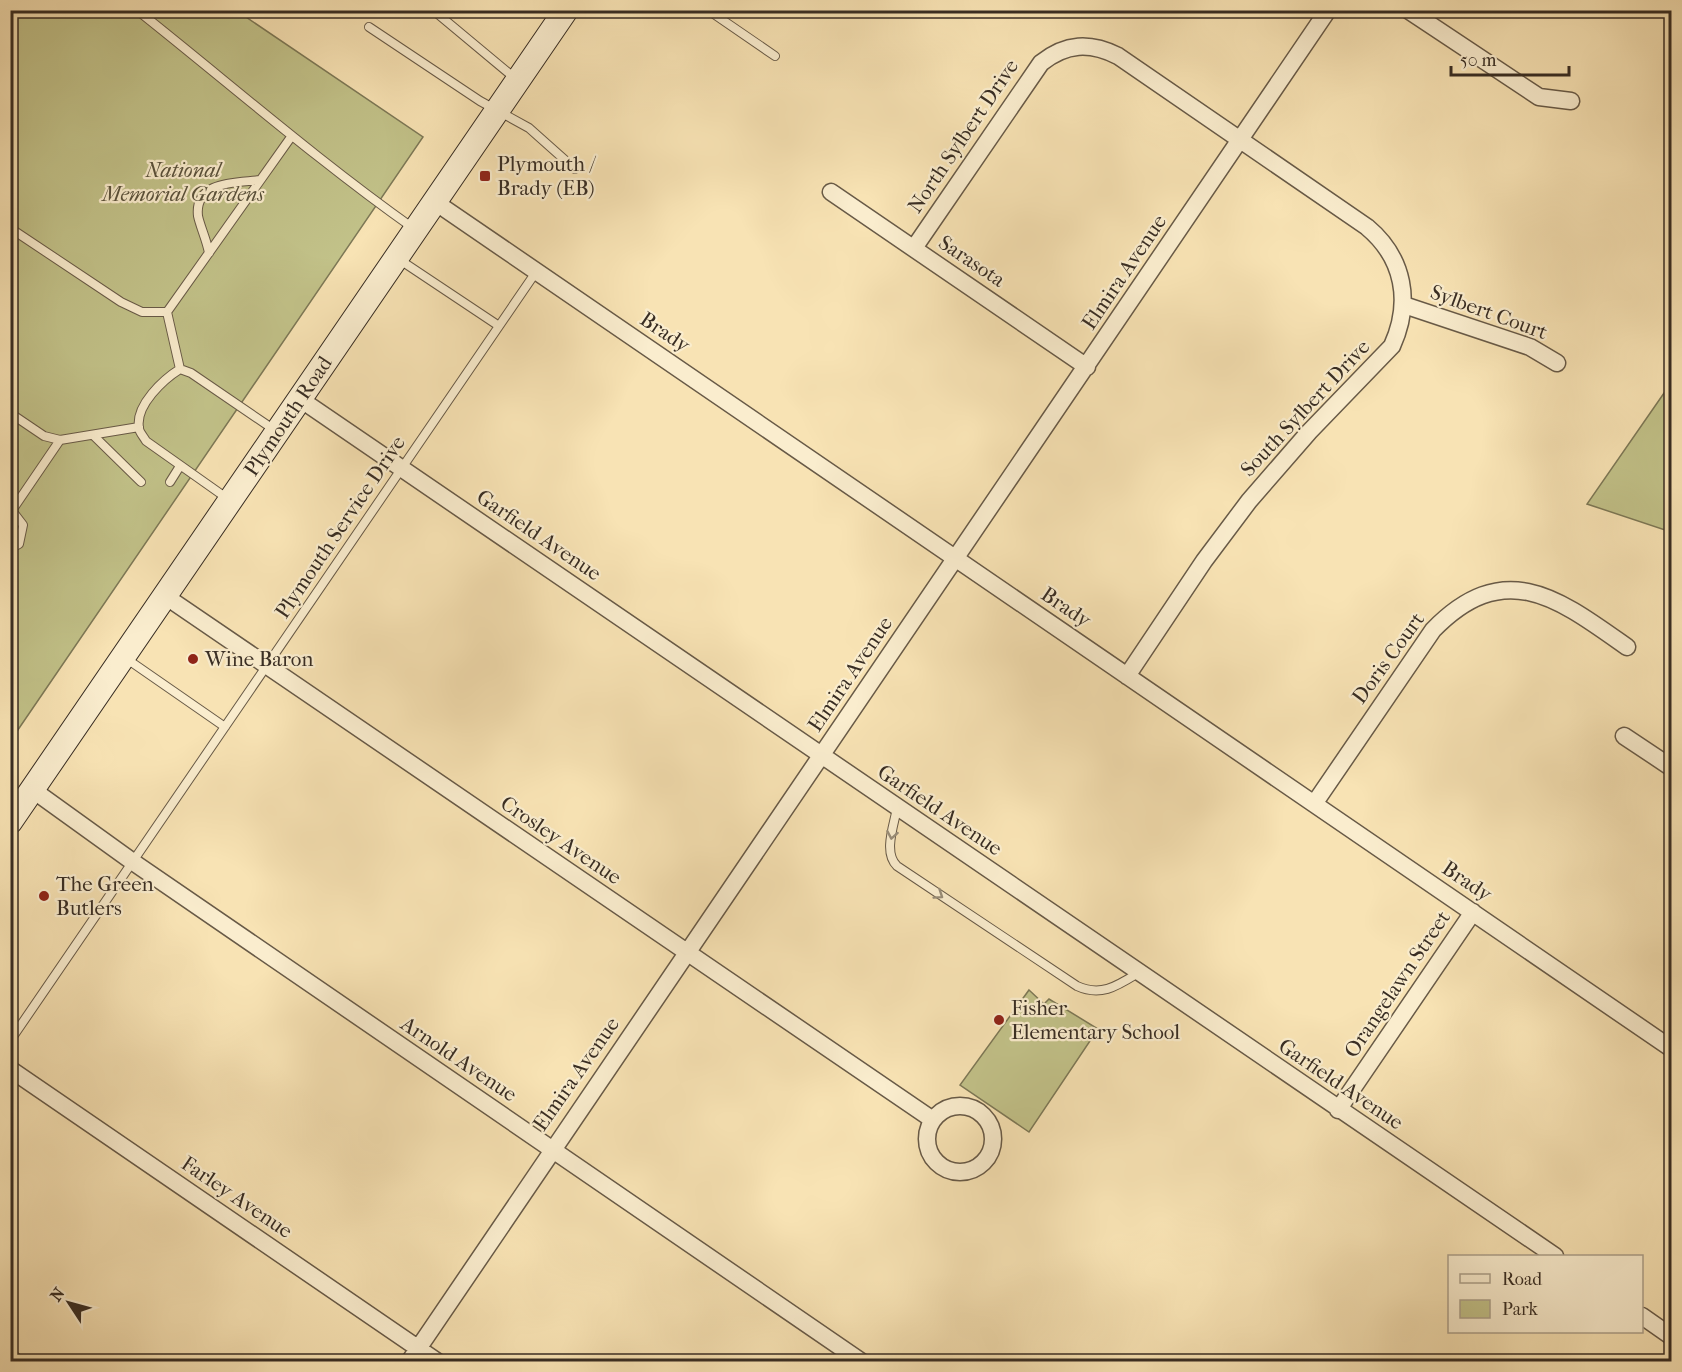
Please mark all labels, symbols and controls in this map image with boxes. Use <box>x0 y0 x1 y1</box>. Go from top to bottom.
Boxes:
scale bar <box>1451 39 1570 77</box>
text: 50 m <box>1460 50 1497 71</box>
street label: North Sylbert Drive <box>903 55 1023 217</box>
place label: Plymouth / Brady (EB) <box>497 152 597 200</box>
park label: National Memorial Gardens <box>100 158 264 206</box>
marker: Plymouth / Brady (EB) <box>478 169 492 183</box>
street label: Elmira Avenue <box>1077 210 1171 334</box>
street label: Sarasota <box>934 230 1010 292</box>
street label: Sylbert Court <box>1427 280 1551 344</box>
street label: Brady <box>636 307 695 358</box>
street label: South Sylbert Drive <box>1236 335 1374 481</box>
street label: Plymouth Road <box>239 351 337 480</box>
street label: Plymouth Service Drive <box>270 431 410 623</box>
street label: Garfield Avenue <box>472 485 606 585</box>
street label: Brady <box>1037 582 1096 633</box>
street label: Doris Court <box>1347 607 1429 708</box>
street label: Elmira Avenue <box>803 612 897 736</box>
place label: Wine Baron <box>204 647 314 671</box>
marker: Wine Baron <box>186 652 200 666</box>
street label: Garfield Avenue <box>873 760 1007 860</box>
street label: Crosley Avenue <box>496 791 626 889</box>
one-way arrow <box>887 830 899 839</box>
street label: Brady <box>1438 856 1497 907</box>
place label: The Green Butlers <box>56 872 154 920</box>
one-way arrow <box>933 887 943 899</box>
marker: The Green Butlers <box>37 889 51 903</box>
street label: Orangelawn Street <box>1339 906 1455 1062</box>
place label: Fisher Elementary School <box>1011 996 1180 1044</box>
street label: Arnold Avenue <box>396 1011 521 1107</box>
street label: Elmira Avenue <box>528 1013 624 1135</box>
marker: Fisher Elementary School <box>992 1013 1006 1027</box>
street label: Garfield Avenue <box>1274 1034 1408 1134</box>
street label: Farley Avenue <box>177 1151 297 1243</box>
legend <box>1448 1255 1643 1333</box>
text: Road <box>1502 1269 1542 1290</box>
north arrow <box>39 1273 99 1333</box>
text: N <box>46 1283 69 1305</box>
text: Park <box>1502 1299 1539 1320</box>

